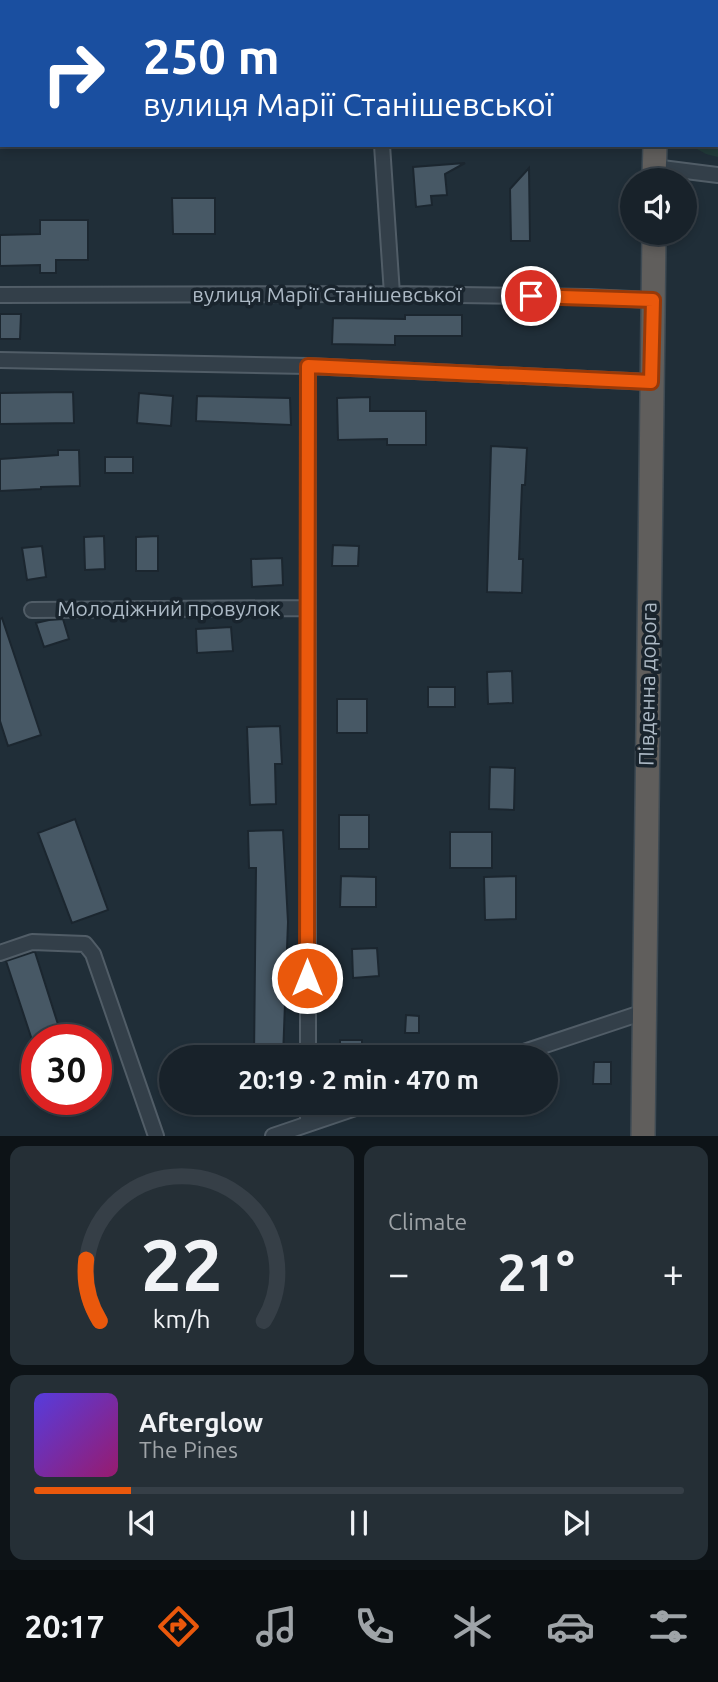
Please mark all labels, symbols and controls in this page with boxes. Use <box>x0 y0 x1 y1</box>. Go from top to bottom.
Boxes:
icon: right <box>28 28 119 119</box>
text: 250 m <box>143 28 280 83</box>
text: вулиця Марії Станішевської <box>143 86 553 122</box>
map controls <box>620 168 697 245</box>
button: sound <box>620 168 697 245</box>
pin <box>501 266 561 326</box>
icon: arrive <box>512 277 550 315</box>
street label: вулиця Марії Станішевської <box>192 282 463 306</box>
street label: Молодіжний провулок <box>57 596 281 620</box>
street label: Південна дорога <box>634 602 660 766</box>
position arrow <box>270 941 344 1015</box>
speed limit sign: 30 <box>21 1024 112 1115</box>
text: 20:19 · 2 min · 470 m <box>238 1065 479 1094</box>
text: Climate <box>388 1209 467 1234</box>
text: 22 <box>141 1224 223 1306</box>
text: 21° <box>497 1243 575 1301</box>
text: − <box>388 1252 409 1294</box>
text: + <box>663 1252 684 1294</box>
text: km/h <box>153 1305 211 1333</box>
text: Afterglow <box>139 1408 263 1437</box>
text: The Pines <box>139 1437 238 1462</box>
icon: previous <box>123 1504 161 1542</box>
icon: pause <box>340 1504 378 1542</box>
icon: next <box>557 1504 595 1542</box>
icon: directions <box>154 1602 203 1651</box>
icon: music <box>252 1602 301 1651</box>
icon: phone <box>350 1602 399 1651</box>
icon: climate <box>448 1602 497 1651</box>
icon: car <box>546 1602 595 1651</box>
icon: filters <box>644 1602 693 1651</box>
text: 20:17 <box>25 1608 105 1644</box>

